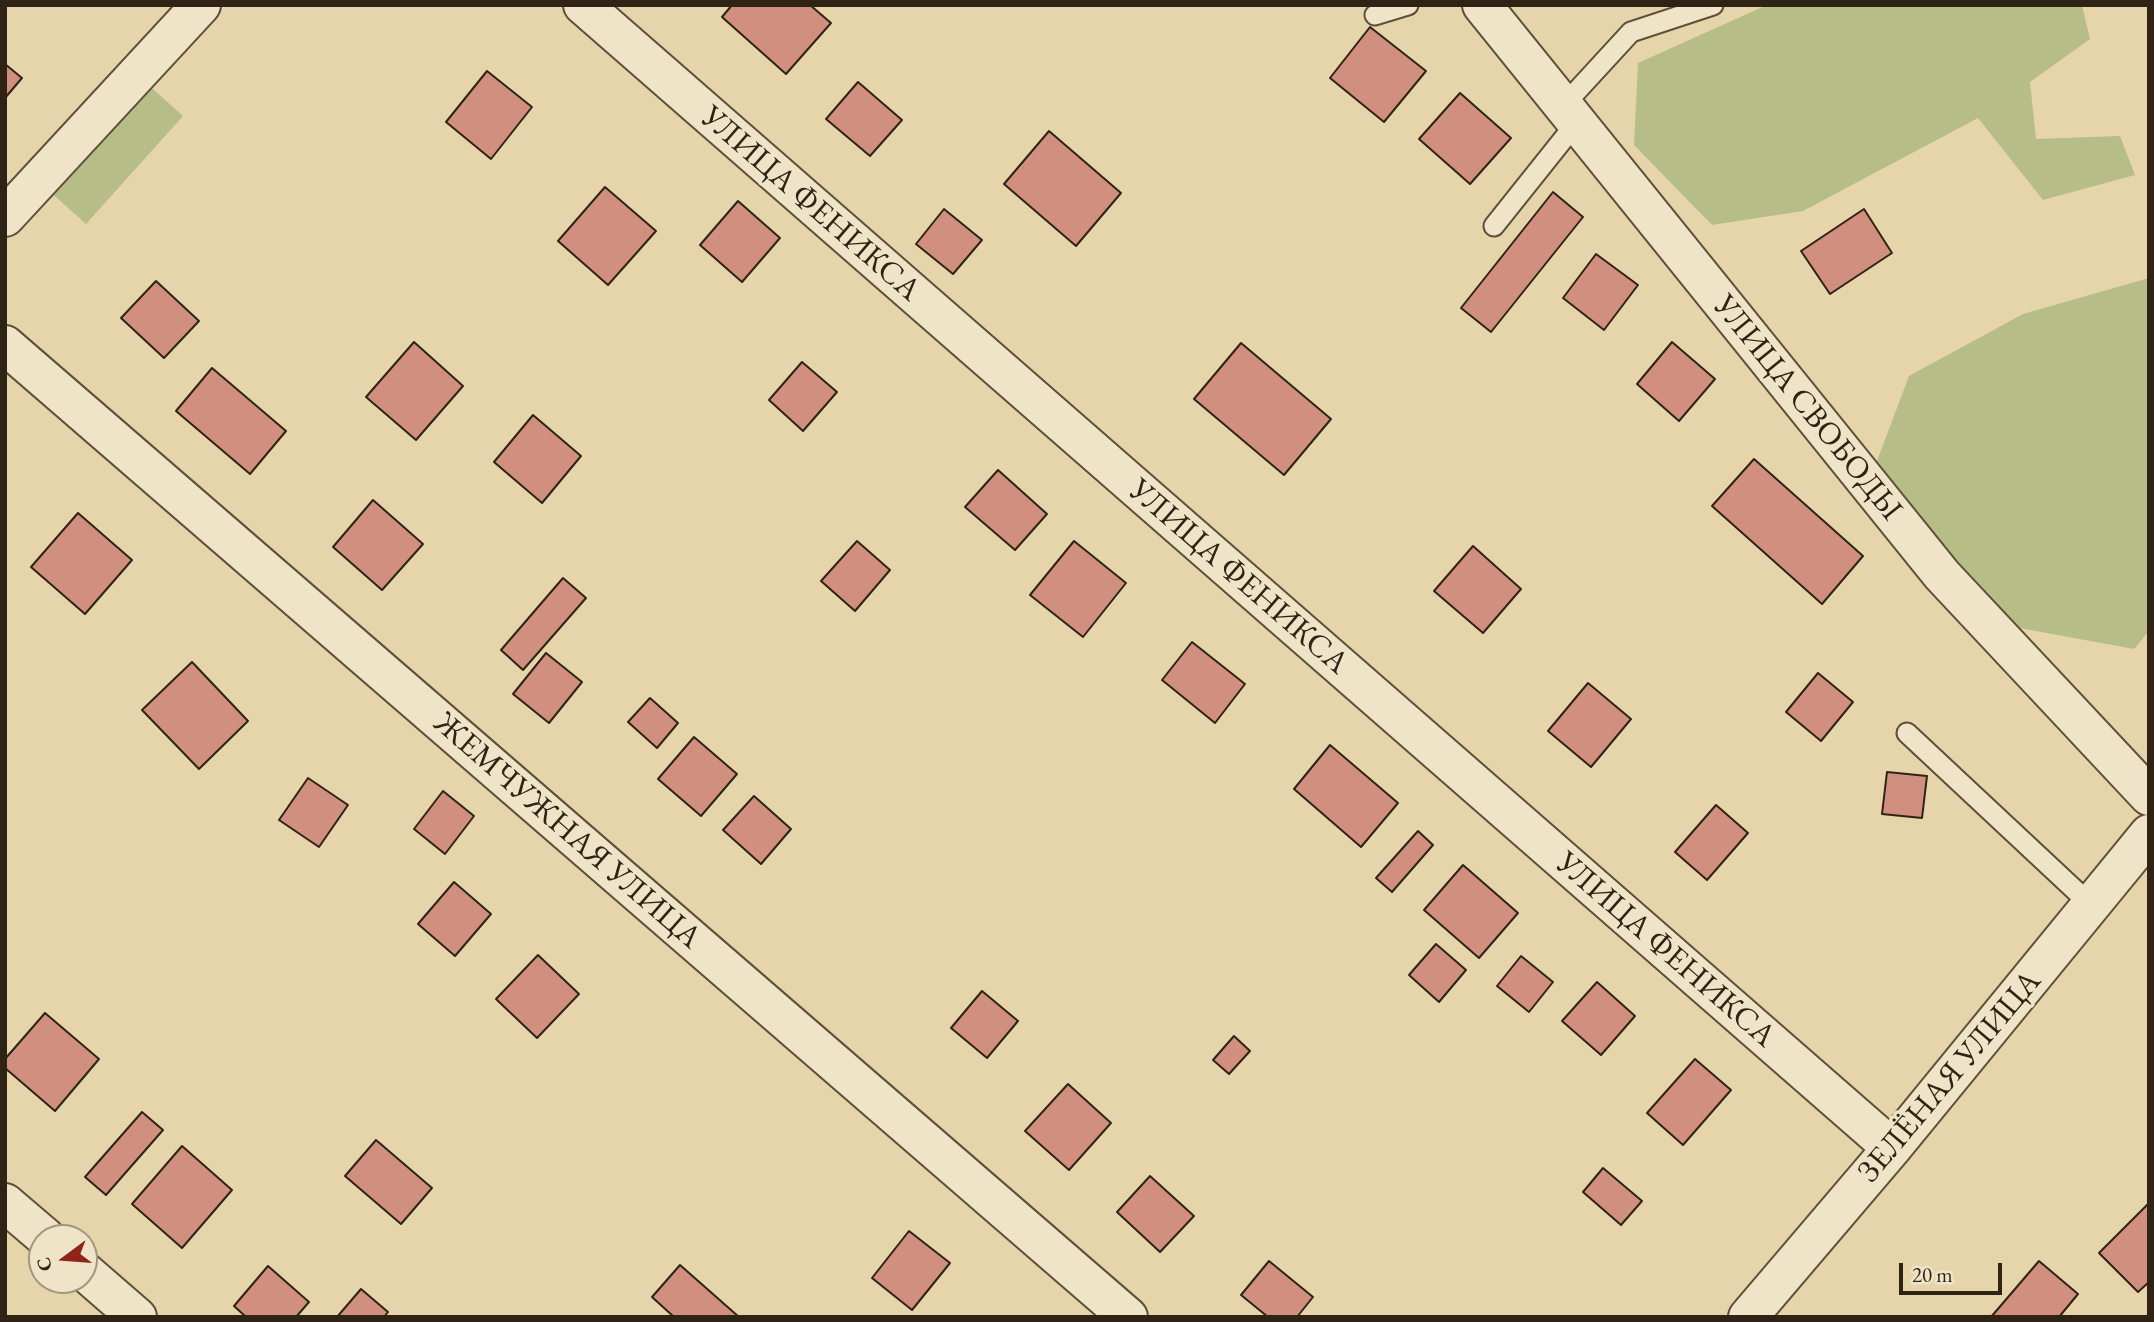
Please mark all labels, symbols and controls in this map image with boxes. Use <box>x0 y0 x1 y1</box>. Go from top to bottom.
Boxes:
street label: УЛИЦА ФЕНИКСА <box>692 98 928 310</box>
street label: УЛИЦА СВОБОДЫ <box>1704 287 1910 529</box>
street label: УЛИЦА ФЕНИКСА <box>1120 471 1356 683</box>
street label: ЖЕМЧУЖНАЯ УЛИЦА <box>426 705 708 957</box>
street label: УЛИЦА ФЕНИКСА <box>1547 844 1783 1056</box>
street label: ЗЕЛЁНАЯ УЛИЦА <box>1850 963 2050 1191</box>
north arrow <box>28 1224 98 1294</box>
scale bar <box>1902 1248 2005 1292</box>
text: С <box>30 1254 58 1274</box>
text: 20 m <box>1912 1261 1953 1288</box>

